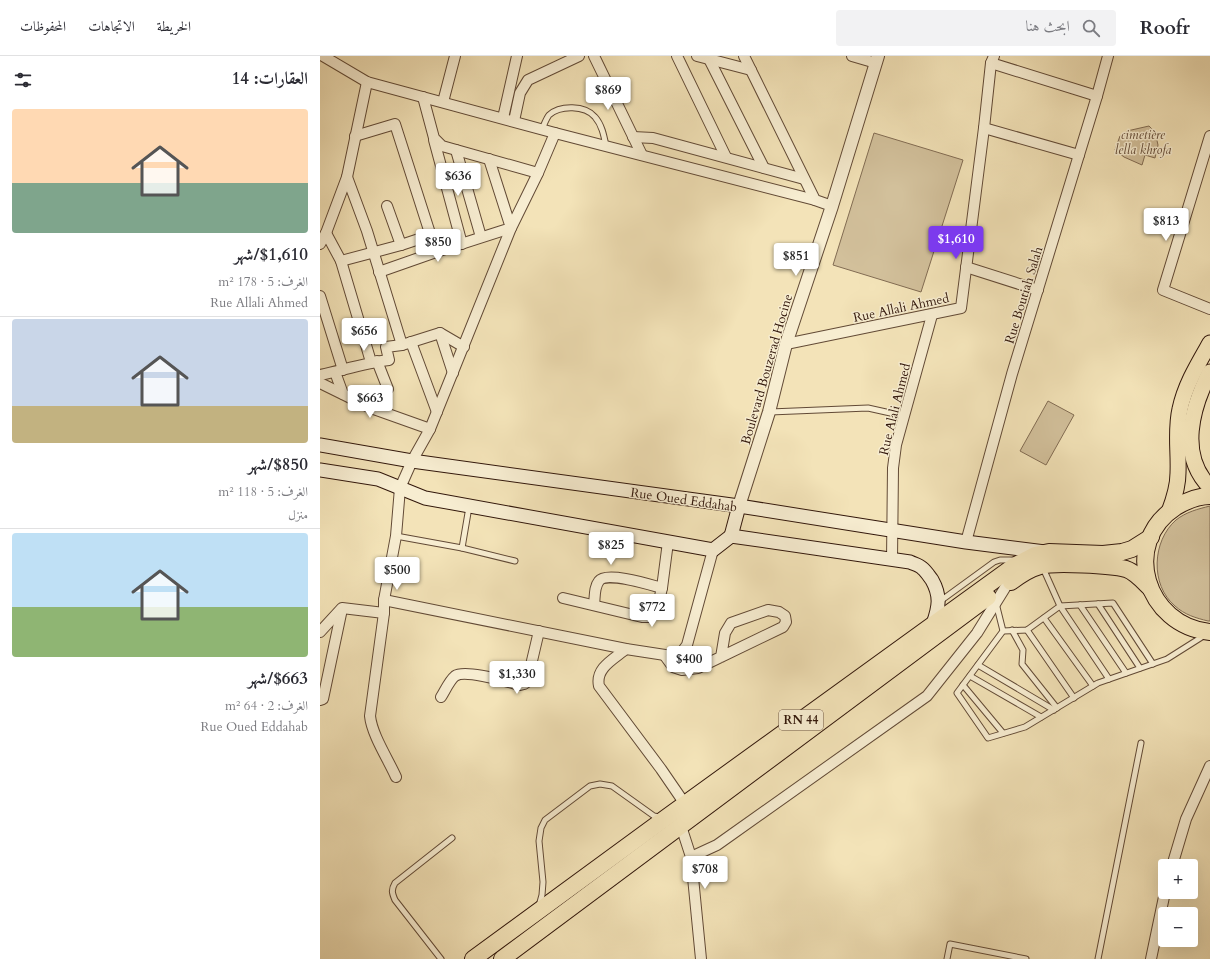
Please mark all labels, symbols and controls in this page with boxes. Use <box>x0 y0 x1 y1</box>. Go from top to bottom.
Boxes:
search box <box>836 10 1116 46</box>
text: Roofr <box>1140 15 1190 41</box>
text: ابحث هنا <box>1026 16 1070 36</box>
text: المحفوظات <box>20 17 66 36</box>
text: الاتجاهات <box>88 17 135 36</box>
text: الخريطة <box>157 17 191 36</box>
icon: search <box>1080 17 1102 39</box>
text: العقارات: 14 <box>232 67 308 90</box>
icon: filters <box>12 69 34 91</box>
pin: $869 <box>584 77 632 111</box>
text: $869 <box>595 81 621 99</box>
park label: cimetière lella khrofa <box>1115 126 1171 159</box>
icon: home <box>124 135 196 207</box>
pin: $636 <box>434 163 482 197</box>
text: $636 <box>445 167 471 185</box>
pin: $813 <box>1142 208 1190 242</box>
text: $813 <box>1153 212 1179 230</box>
pin: $1,610 <box>923 226 989 260</box>
pin: $850 <box>414 229 462 263</box>
text: $1,610 <box>937 230 975 248</box>
text: $850 <box>425 233 451 251</box>
text: $1,610/شهر <box>234 243 308 266</box>
pin: $851 <box>772 243 820 277</box>
street label: Rue Boutiah Salah <box>1001 244 1047 346</box>
text: $851 <box>783 247 809 265</box>
text: الغرف: 5 · 178 m² <box>218 273 308 291</box>
street label: Rue Allali Ahmed <box>852 289 951 327</box>
street label: Boulevard Bouzerad Hocine <box>737 292 797 447</box>
text: Rue Allali Ahmed <box>210 294 308 312</box>
pin: $656 <box>340 318 388 352</box>
text: $656 <box>351 322 377 340</box>
icon: home <box>124 345 196 417</box>
street label: Rue Alali Ahmed <box>875 361 915 457</box>
pin: $663 <box>346 385 394 419</box>
text: $663 <box>357 389 383 407</box>
text: $850/شهر <box>248 453 308 476</box>
text: الغرف: 5 · 118 m² <box>218 483 308 501</box>
street label: Rue Oued Eddahab <box>629 484 738 516</box>
text: منزل <box>288 506 308 524</box>
pin: $825 <box>587 532 635 566</box>
text: $825 <box>598 536 624 554</box>
pin: $500 <box>373 557 421 591</box>
icon: home <box>124 559 196 631</box>
text: $500 <box>384 561 410 579</box>
pin: $772 <box>628 594 676 628</box>
text: $772 <box>639 598 665 616</box>
pin: $400 <box>665 646 713 680</box>
text: $400 <box>676 650 702 668</box>
pin: $1,330 <box>484 661 550 695</box>
text: $1,330 <box>498 665 536 683</box>
text: $663/شهر <box>248 667 308 690</box>
text: الغرف: 2 · 64 m² <box>225 697 308 715</box>
road number: RN 44 <box>779 710 823 730</box>
text: Rue Oued Eddahab <box>201 718 308 736</box>
pin: $708 <box>681 856 729 890</box>
map controls <box>1158 859 1198 947</box>
button: + <box>1158 859 1198 899</box>
text: $708 <box>692 860 718 878</box>
button: − <box>1158 907 1198 947</box>

